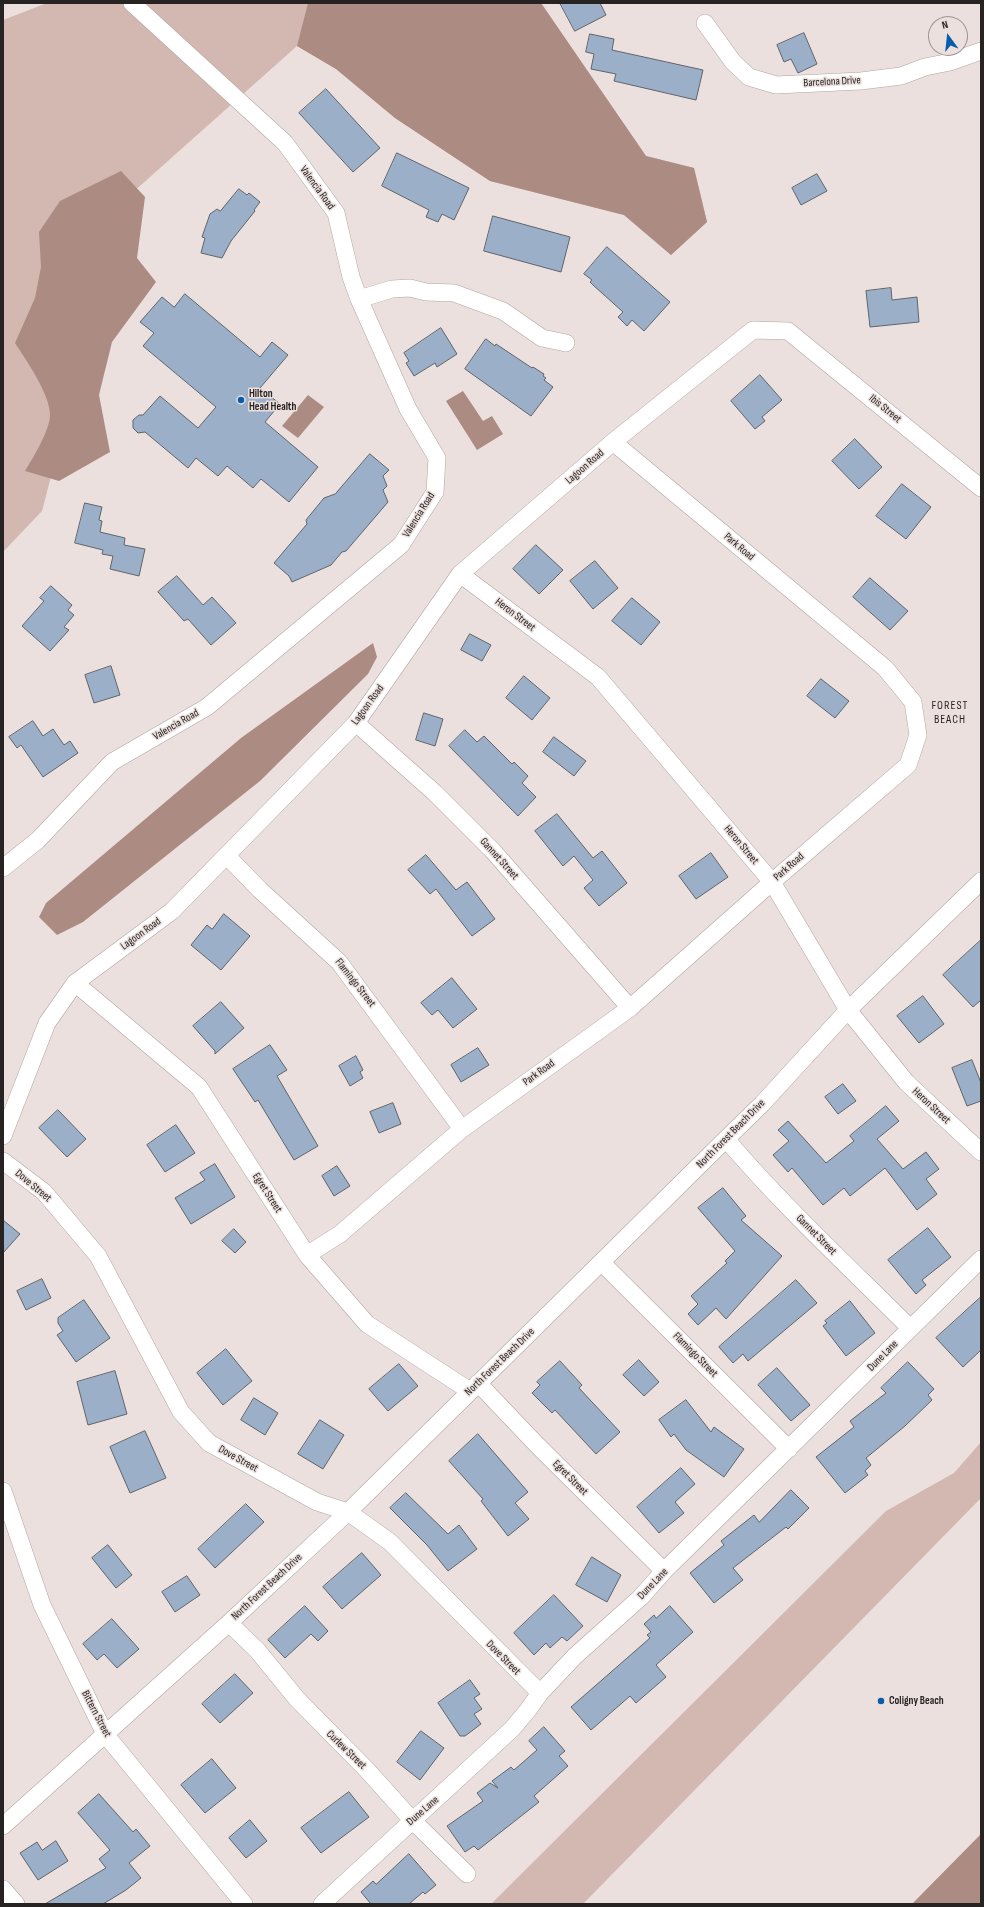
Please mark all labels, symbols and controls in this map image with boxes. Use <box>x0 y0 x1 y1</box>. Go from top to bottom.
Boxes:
north arrow <box>928 16 968 56</box>
text: N <box>941 18 950 32</box>
street label: Barcelona Drive <box>803 74 861 90</box>
street label: Valencia Road <box>297 164 337 212</box>
place label: Hilton Head Health <box>249 387 296 413</box>
street label: Ibis Street <box>866 392 904 426</box>
marker: Hilton Head Health <box>236 395 246 405</box>
street label: Lagoon Road <box>563 447 607 487</box>
street label: Valencia Road <box>400 490 438 540</box>
street label: Park Road <box>721 530 757 564</box>
street label: Heron Street <box>492 596 538 634</box>
street label: Lagoon Road <box>349 682 387 728</box>
district label: FOREST BEACH <box>932 699 968 727</box>
street label: Valencia Road <box>151 707 201 743</box>
street label: Heron Street <box>721 823 761 867</box>
street label: Gannet Street <box>477 835 521 883</box>
street label: Park Road <box>771 850 807 884</box>
street label: Lagoon Road <box>118 915 164 953</box>
street label: Flamingo Street <box>332 956 378 1010</box>
street label: Park Road <box>520 1057 558 1089</box>
street label: Heron Street <box>909 1085 953 1127</box>
street label: North Forest Beach Drive <box>694 1097 768 1171</box>
street label: Dove Street <box>12 1167 54 1205</box>
street label: Egret Street <box>249 1171 285 1215</box>
street label: Gannet Street <box>793 1212 839 1258</box>
street label: North Forest Beach Drive <box>462 1325 538 1399</box>
street label: Flamingo Street <box>670 1330 720 1380</box>
street label: Dune Lane <box>865 1338 901 1374</box>
street label: Dove Street <box>216 1443 260 1475</box>
street label: Egret Street <box>550 1458 590 1498</box>
street label: North Forest Beach Drive <box>229 1551 305 1623</box>
street label: Dune Lane <box>635 1566 671 1602</box>
street label: Dove Street <box>483 1638 523 1678</box>
street label: Bittern Street <box>78 1688 114 1740</box>
place label: Coligny Beach <box>889 1694 944 1708</box>
marker: Coligny Beach <box>876 1696 886 1706</box>
street label: Curlew Street <box>323 1728 369 1772</box>
street label: Dune Lane <box>404 1793 442 1829</box>

